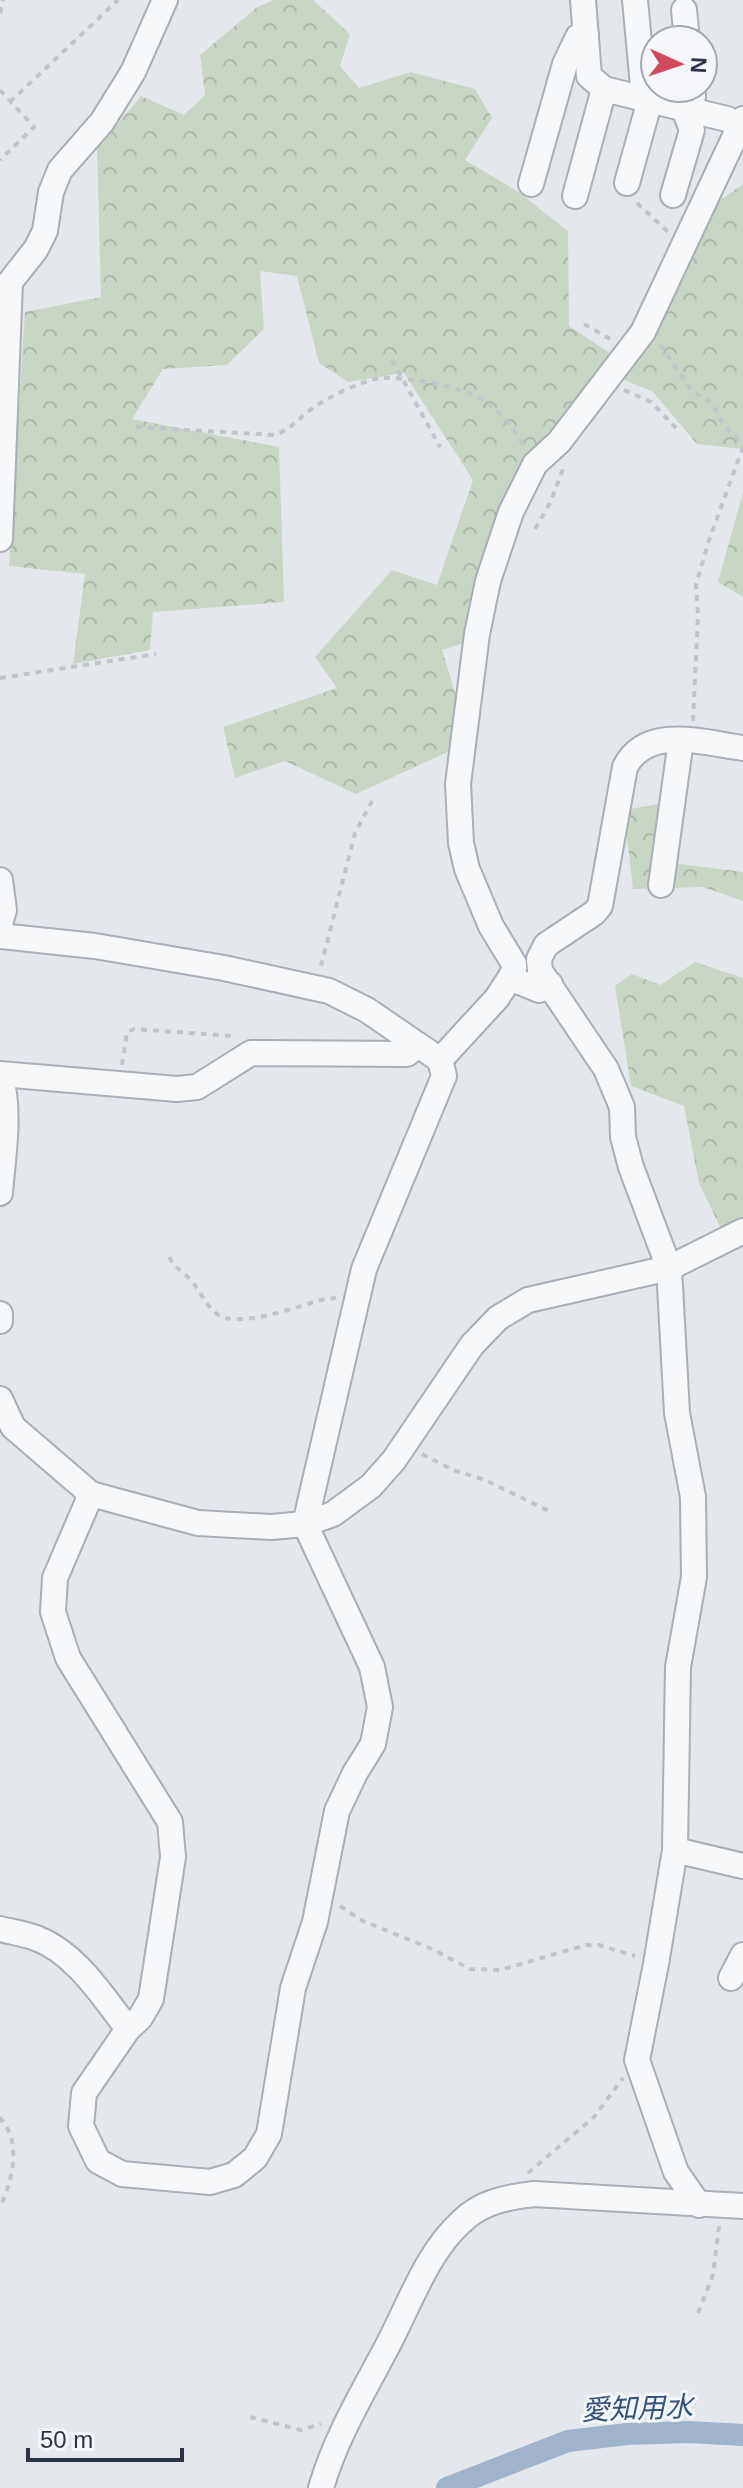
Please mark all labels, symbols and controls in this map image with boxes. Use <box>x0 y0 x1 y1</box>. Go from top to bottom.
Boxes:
north arrow <box>639 24 719 104</box>
text: N <box>686 56 711 74</box>
water label: 愛知用水 <box>581 2391 697 2426</box>
scale bar <box>28 2412 182 2462</box>
text: 50 m <box>40 2426 93 2453</box>

